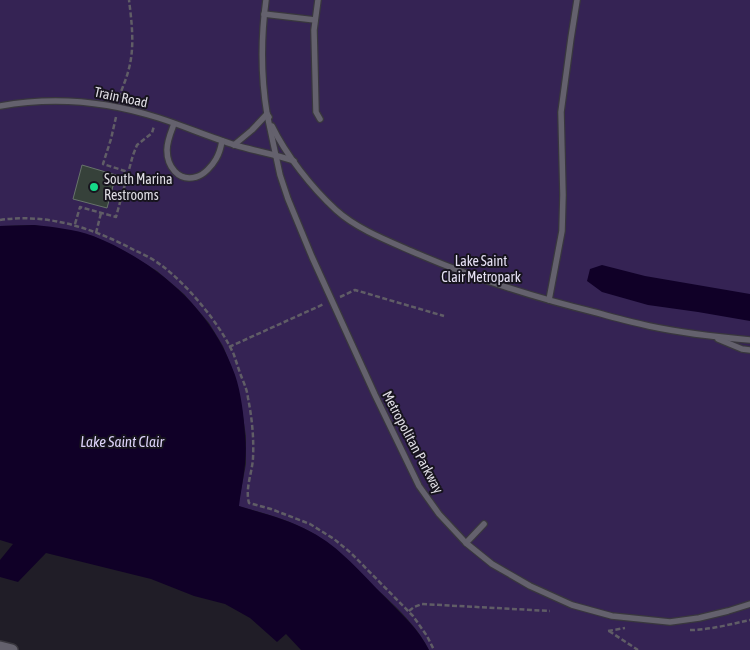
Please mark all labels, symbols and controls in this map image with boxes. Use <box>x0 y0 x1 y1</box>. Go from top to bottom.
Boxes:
street label: Train Road <box>93 84 149 110</box>
place label: South Marina Restrooms <box>104 171 173 203</box>
marker: South Marina Restrooms <box>88 181 100 193</box>
park label: Lake Saint Clair Metropark <box>441 253 521 285</box>
street label: Metropolitan Parkway <box>379 388 447 496</box>
water label: Lake Saint Clair <box>80 433 164 450</box>

